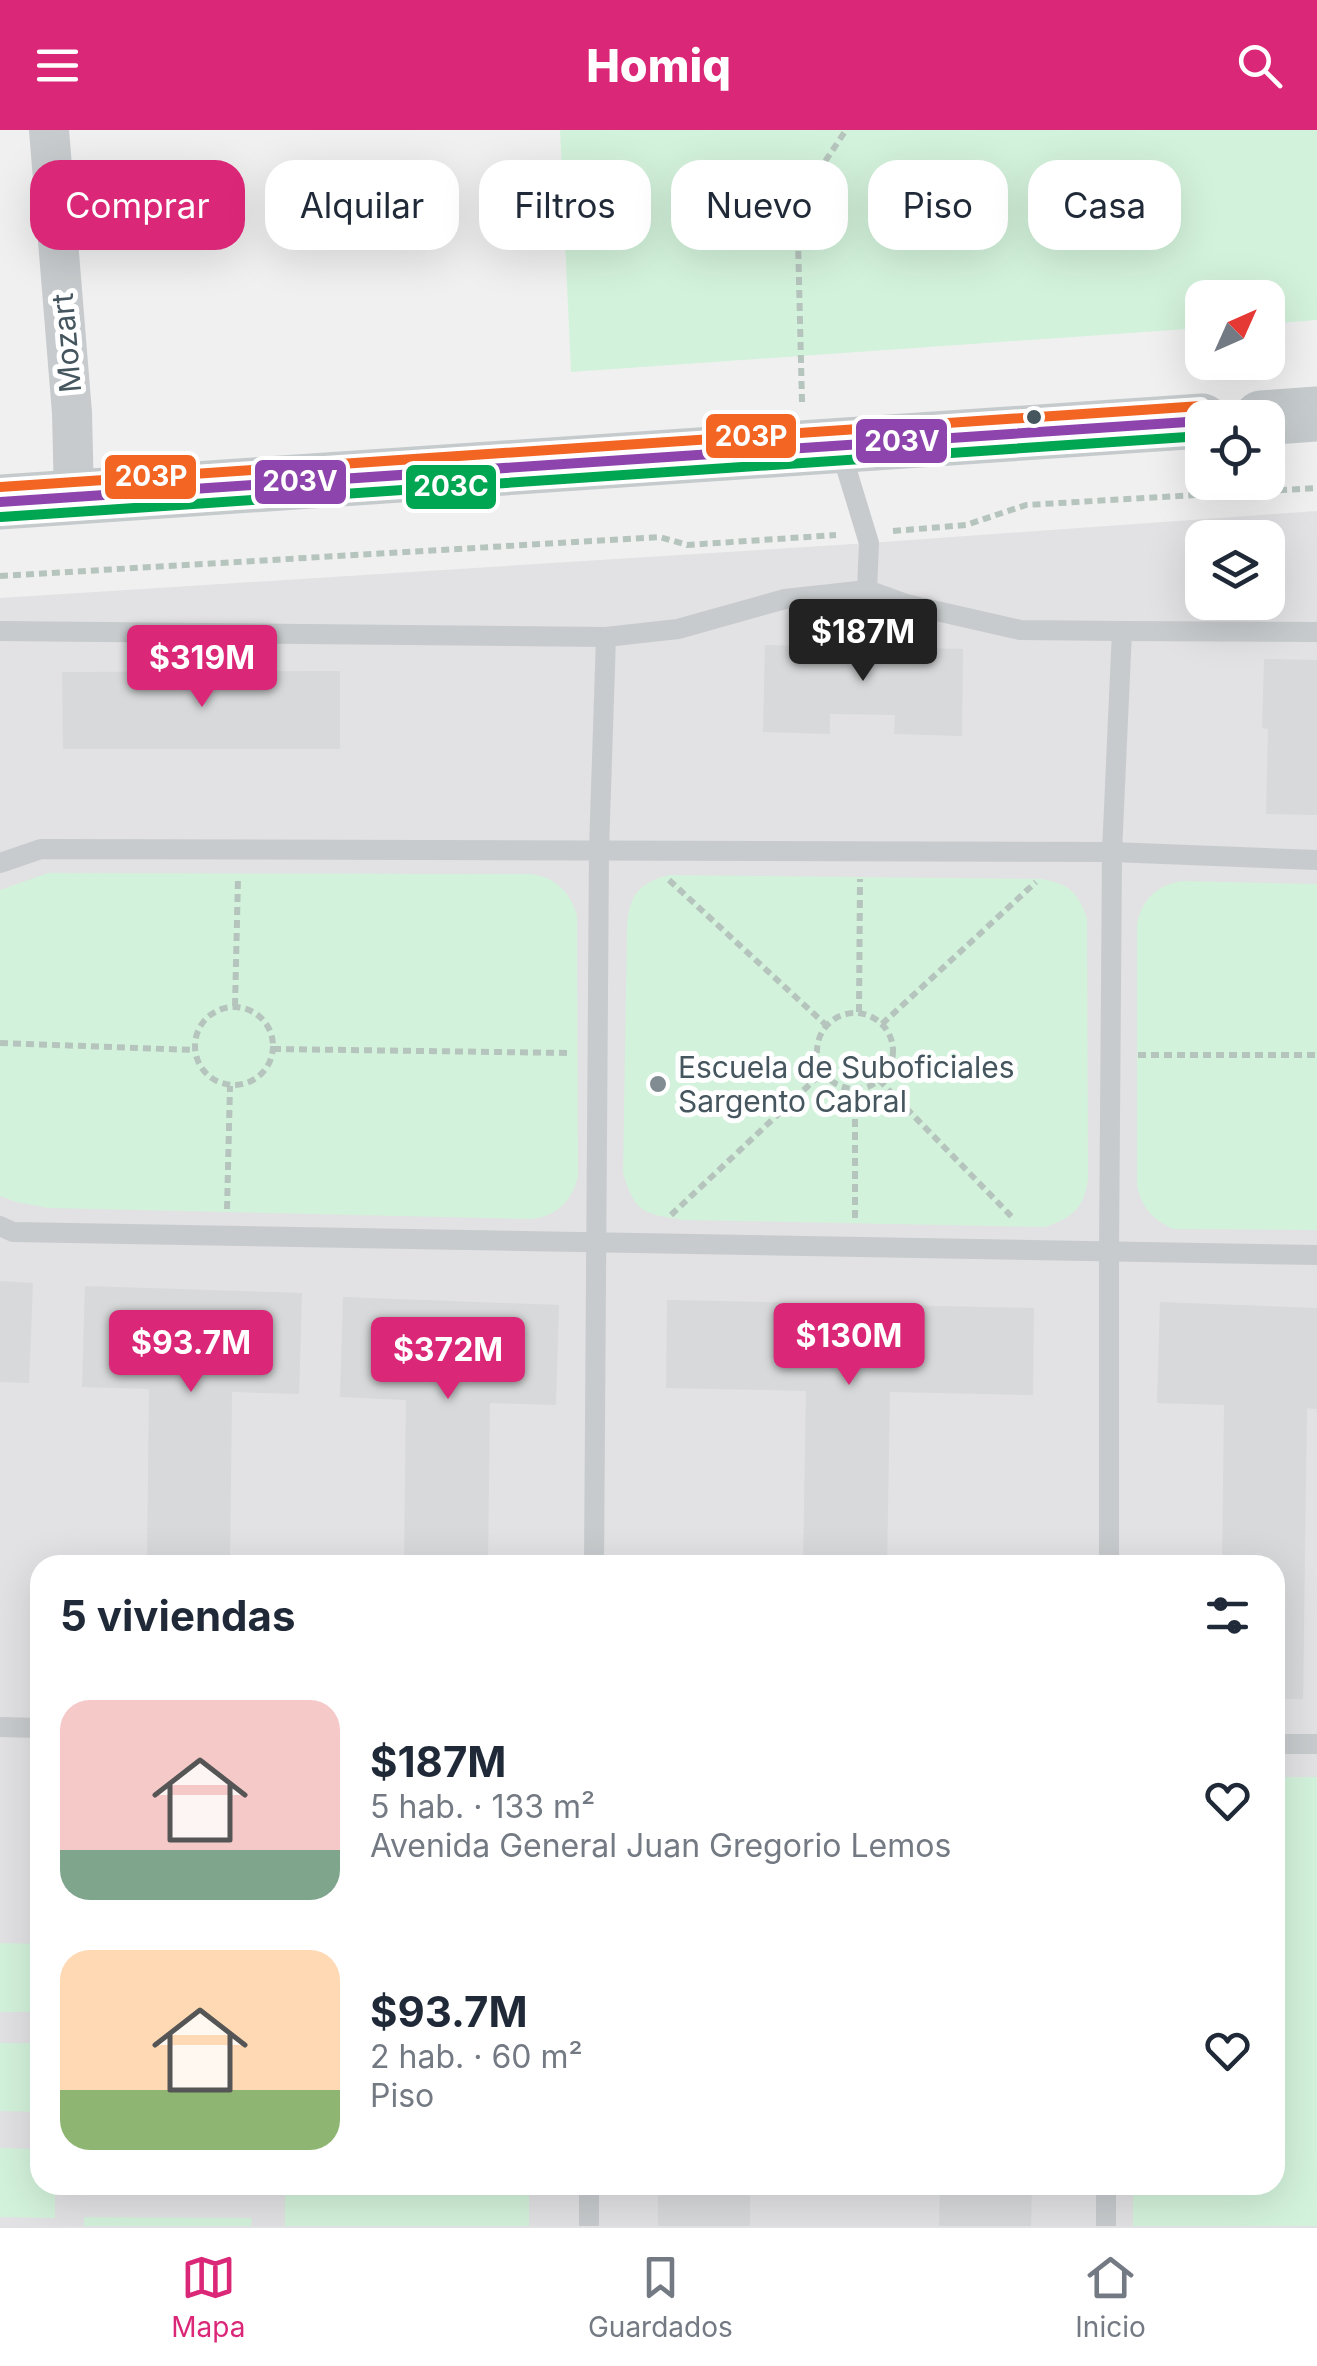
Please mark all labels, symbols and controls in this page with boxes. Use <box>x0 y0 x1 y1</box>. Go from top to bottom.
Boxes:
icon: menu <box>30 38 85 93</box>
text: Homiq <box>586 38 731 93</box>
icon: search <box>1232 38 1287 93</box>
chip: Comprar <box>30 160 245 250</box>
chip: Alquilar <box>265 160 459 250</box>
chip: Filtros <box>479 160 651 250</box>
chip: Nuevo <box>671 160 848 250</box>
chip: Piso <box>868 160 1008 250</box>
chip: Casa <box>1028 160 1181 250</box>
north arrow <box>1185 280 1285 380</box>
map controls <box>1185 280 1285 620</box>
street label: Mozart <box>44 292 88 394</box>
button: locate <box>1185 400 1285 500</box>
unlabelled marker <box>1024 407 1044 427</box>
line badge: 203P <box>704 412 798 460</box>
line badge: 203V <box>854 417 949 465</box>
text: 203P <box>715 419 787 453</box>
text: 203V <box>864 424 940 458</box>
line badge: 203P <box>103 453 198 501</box>
line badge: 203V <box>253 458 348 506</box>
text: 203P <box>115 459 187 493</box>
line badge: 203C <box>404 463 498 511</box>
text: 203V <box>262 464 338 498</box>
text: 203C <box>413 469 489 503</box>
button: layers <box>1185 520 1285 620</box>
pin: $187M <box>793 599 933 684</box>
text: $187M <box>811 612 915 651</box>
pin: $319M <box>132 625 272 710</box>
text: $319M <box>149 638 255 677</box>
place label: Escuela de Suboficiales Sargento Cabral <box>678 1049 1015 1119</box>
marker: Escuela de Suboficiales Sargento Cabral <box>647 1073 669 1095</box>
pin: $130M <box>779 1303 919 1388</box>
pin: $93.7M <box>110 1310 272 1395</box>
text: $130M <box>796 1316 902 1355</box>
pin: $372M <box>378 1317 518 1402</box>
text: $93.7M <box>131 1323 251 1362</box>
text: $372M <box>393 1330 503 1369</box>
icon: filters <box>1200 1588 1255 1643</box>
text: 5 viviendas <box>60 1590 295 1641</box>
text: $187M <box>370 1736 507 1787</box>
icon: home <box>140 1740 260 1860</box>
icon: heart <box>1200 1773 1255 1828</box>
text: 5 hab. · 133 m² <box>370 1787 595 1826</box>
text: Avenida General Juan Gregorio Lemos <box>370 1826 951 1865</box>
text: $93.7M <box>370 1986 528 2037</box>
icon: home <box>140 1990 260 2110</box>
icon: heart <box>1200 2023 1255 2078</box>
text: 2 hab. · 60 m² <box>370 2037 583 2076</box>
text: Piso <box>370 2076 434 2115</box>
tab: Mapa <box>171 2250 245 2344</box>
tab: Guardados <box>588 2250 733 2344</box>
tab: Inicio <box>1075 2250 1146 2344</box>

